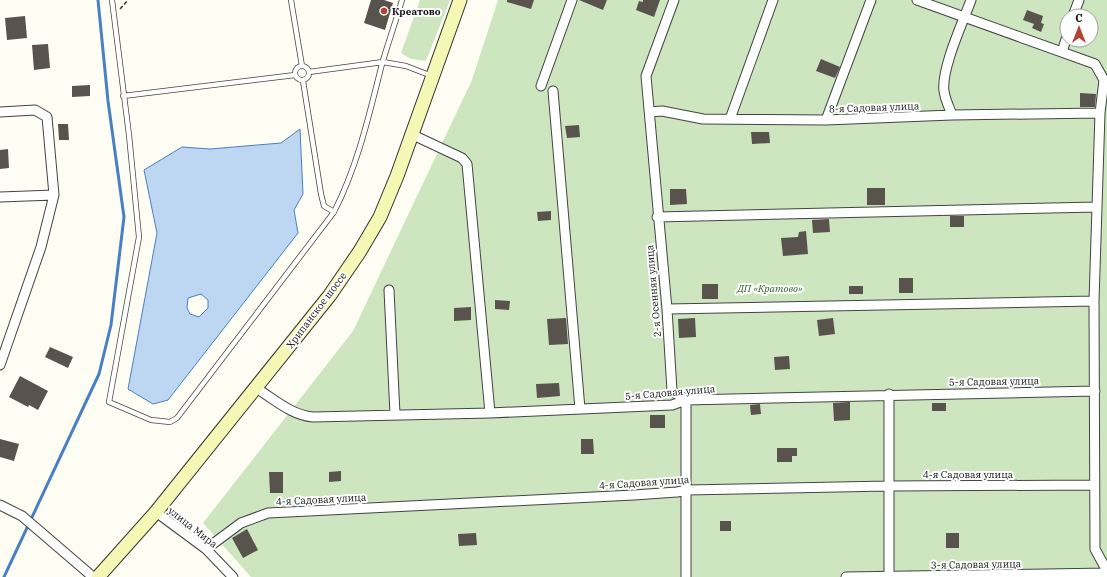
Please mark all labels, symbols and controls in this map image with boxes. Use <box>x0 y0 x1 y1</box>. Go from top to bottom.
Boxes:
place label: Креатово <box>392 5 441 18</box>
marker: Креатово <box>379 6 389 16</box>
north arrow <box>1059 8 1099 48</box>
text: С <box>1075 11 1083 25</box>
street label: 8-я Садовая улица <box>829 99 920 116</box>
street label: 2-я Осенняя улица <box>643 244 664 338</box>
street label: Хрипанское шоссе <box>283 270 349 351</box>
park label: ДП «Кратово» <box>736 282 803 295</box>
street label: 5-я Садовая улица <box>949 374 1040 389</box>
street label: 5-я Садовая улица <box>624 382 716 403</box>
street label: 4-я Садовая улица <box>923 468 1014 481</box>
street label: 4-я Садовая улица <box>598 473 690 492</box>
street label: 4-я Садовая улица <box>275 491 367 508</box>
street label: улица Мира <box>165 504 220 551</box>
street label: 3-я Садовая улица <box>931 557 1022 572</box>

